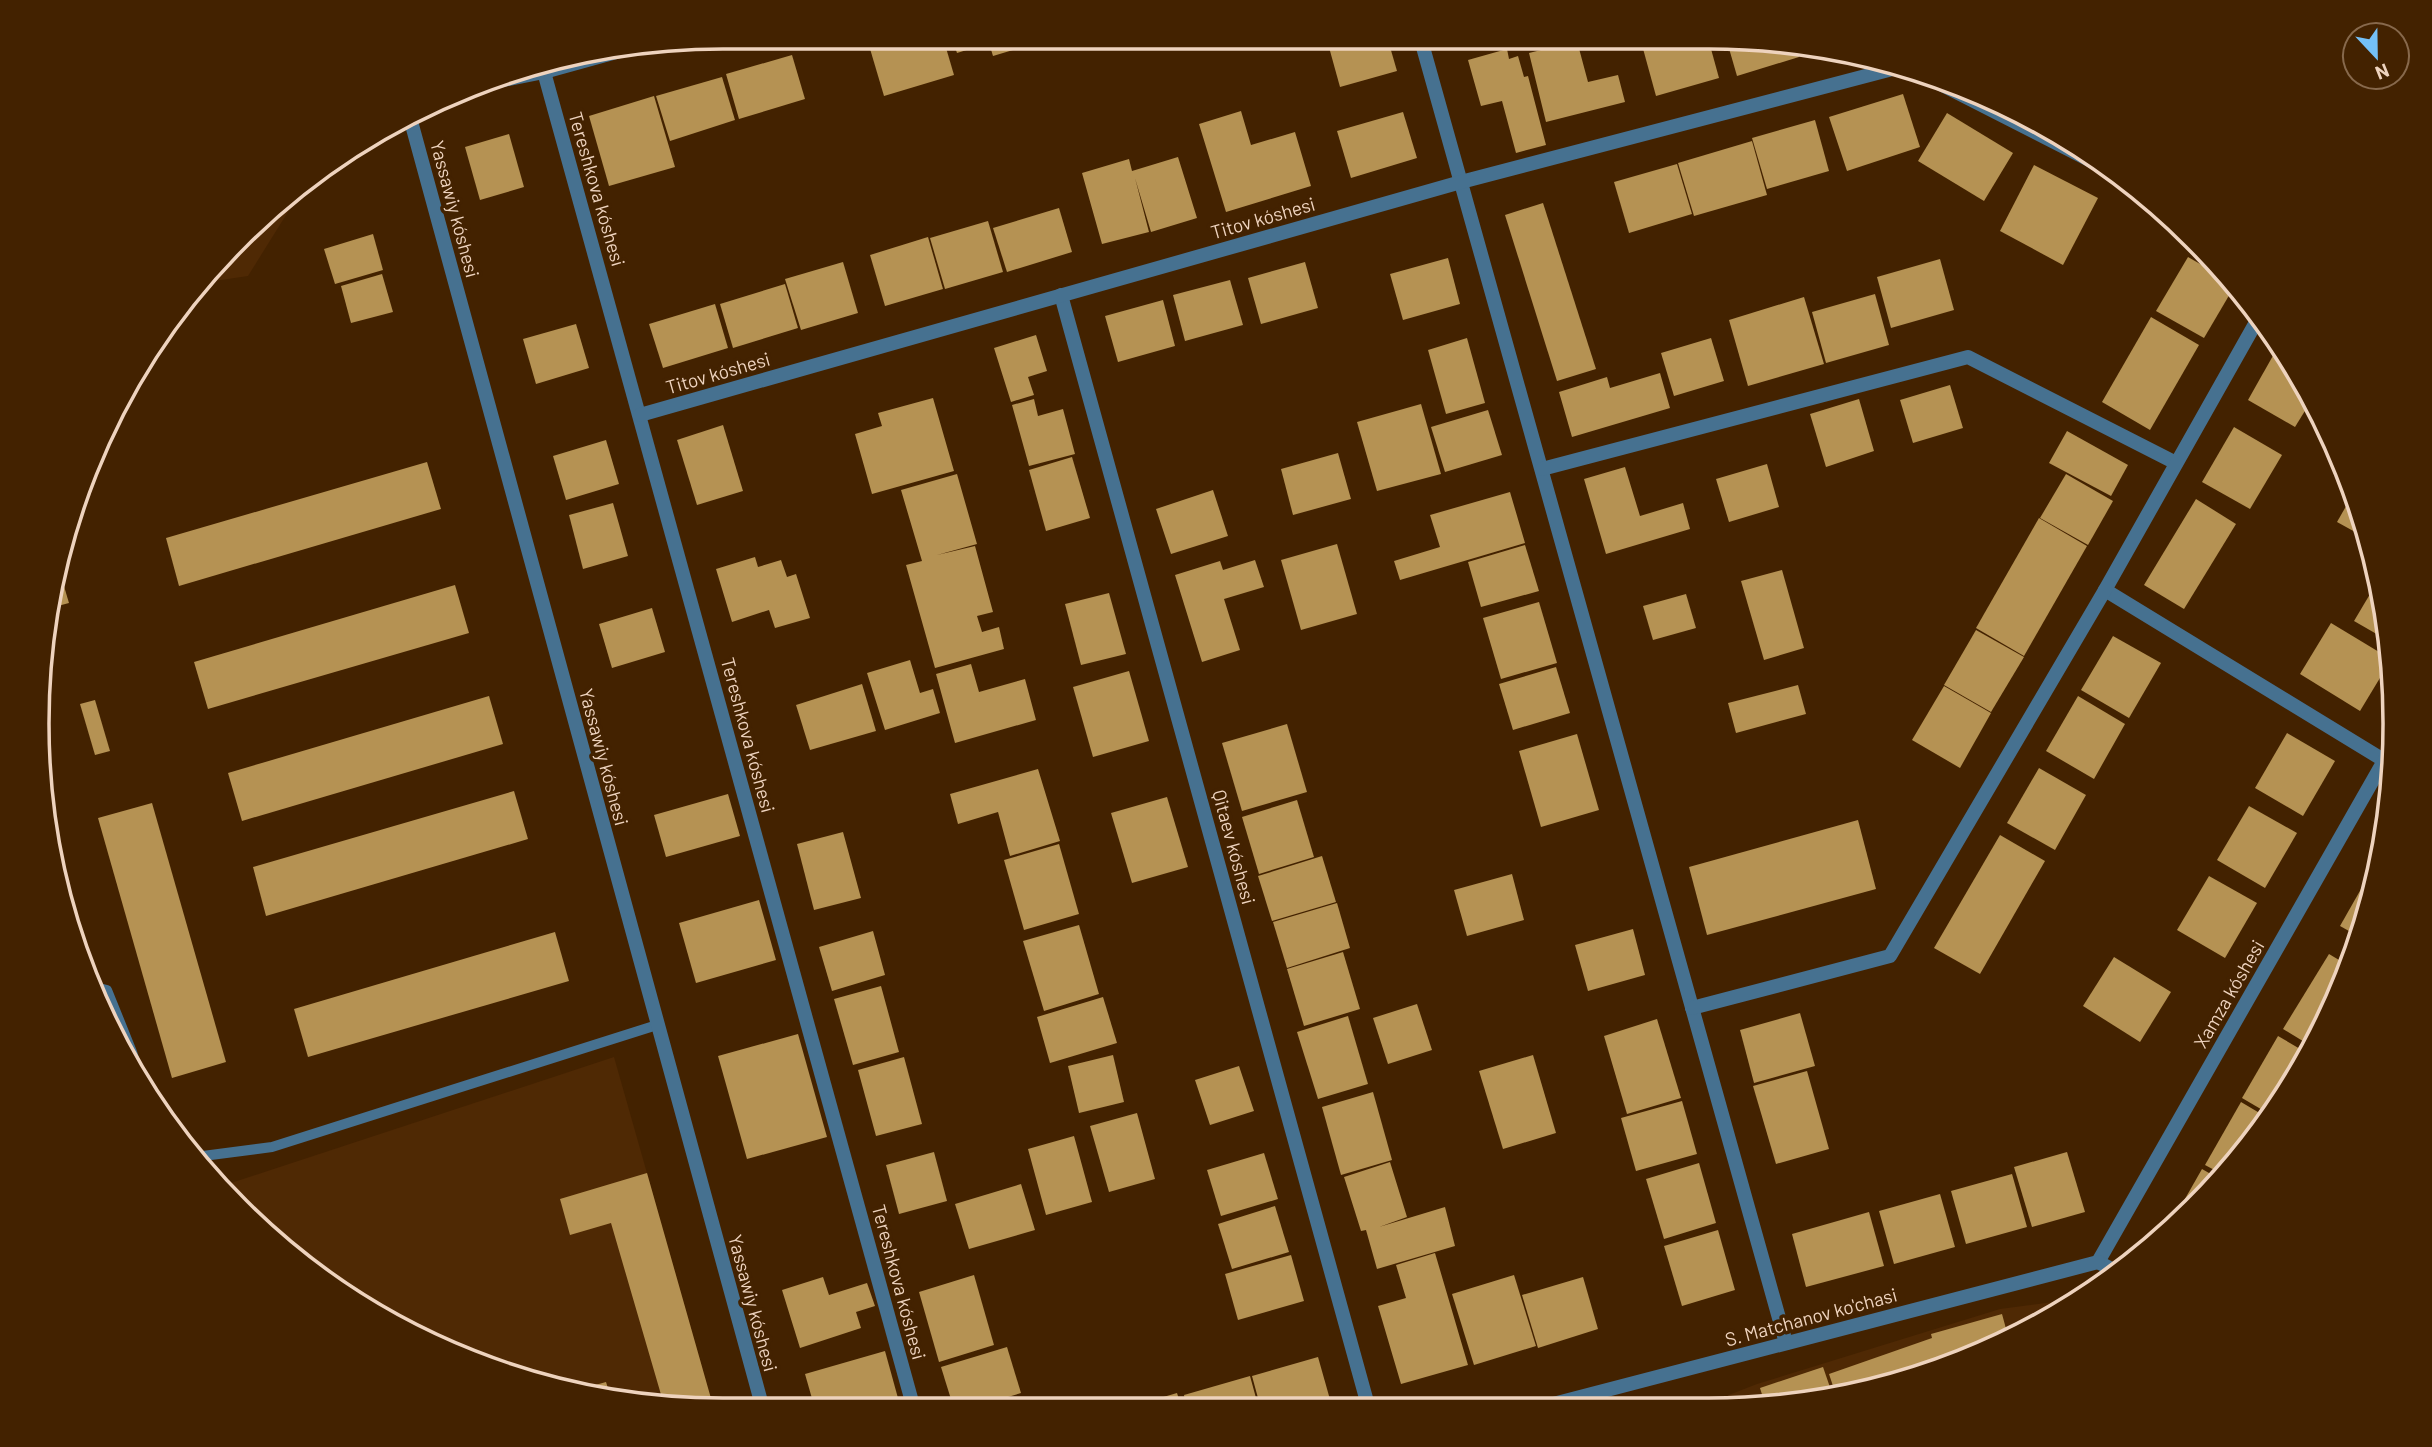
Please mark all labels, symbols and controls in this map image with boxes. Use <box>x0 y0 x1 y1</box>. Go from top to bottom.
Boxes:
north arrow <box>2341 21 2411 91</box>
text: N <box>2372 59 2393 85</box>
street label: Tereshkova kóshesi <box>564 109 631 269</box>
street label: Yassawiy kóshesi <box>426 138 485 280</box>
street label: Titov kóshesi <box>1208 192 1318 243</box>
street label: Titov kóshesi <box>663 347 773 398</box>
street label: Tereshkova kóshesi <box>717 655 780 815</box>
street label: Yassawiy kóshesi <box>575 686 634 828</box>
street label: Qitaev kóshesi <box>1208 787 1261 907</box>
street label: Xamza kóshesi <box>2188 936 2269 1052</box>
street label: Tereshkova kóshesi <box>868 1202 931 1362</box>
street label: Yassawiy kóshesi <box>724 1232 783 1374</box>
street label: S. Matchanov ko'chasi <box>1722 1282 1899 1351</box>

